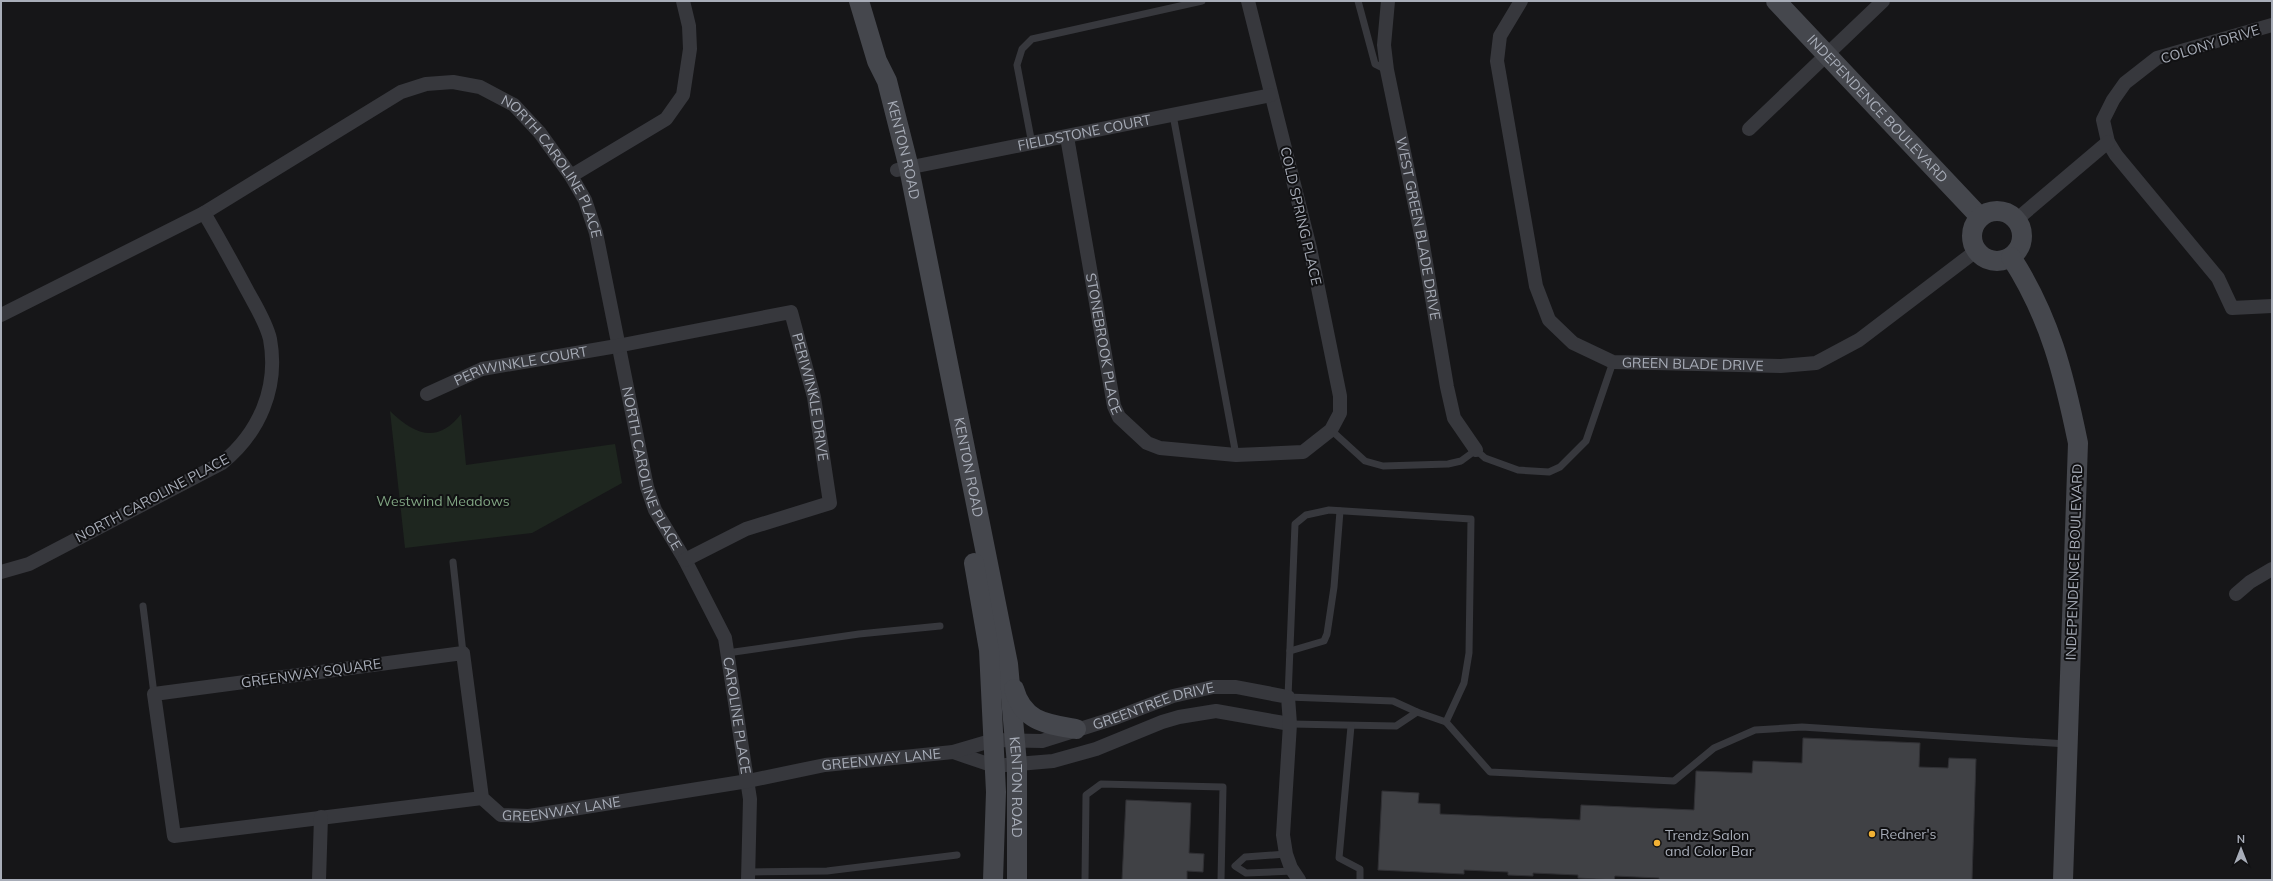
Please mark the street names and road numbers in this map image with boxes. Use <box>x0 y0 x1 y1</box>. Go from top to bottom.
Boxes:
street label: COLONY DRIVE <box>2158 20 2262 68</box>
street label: INDEPENDENCE BOULEVARD <box>1803 31 1952 186</box>
street label: NORTH CAROLINE PLACE <box>498 91 606 239</box>
street label: KENTON ROAD <box>883 98 924 201</box>
street label: FIELDSTONE COURT <box>1016 110 1153 155</box>
street label: WEST GREEN BLADE DRIVE <box>1392 135 1445 322</box>
street label: COLD SPRING PLACE <box>1276 145 1326 287</box>
street label: STONEBROOK PLACE <box>1082 272 1126 418</box>
street label: PERIWINKLE DRIVE <box>788 331 833 462</box>
street label: PERIWINKLE COURT <box>451 342 590 390</box>
street label: GREEN BLADE DRIVE <box>1622 353 1764 375</box>
street label: NORTH CAROLINE PLACE <box>618 385 686 553</box>
street label: KENTON ROAD <box>950 416 988 519</box>
street label: NORTH CAROLINE PLACE <box>72 450 232 546</box>
street label: INDEPENDENCE BOULEVARD <box>2062 463 2086 661</box>
street label: GREENWAY SQUARE <box>240 654 382 692</box>
street label: CAROLINE PLACE <box>719 656 755 775</box>
street label: GREENTREE DRIVE <box>1090 678 1216 734</box>
street label: KENTON ROAD <box>1006 736 1026 838</box>
street label: GREENWAY LANE <box>821 744 941 774</box>
street label: GREENWAY LANE <box>502 792 622 825</box>

